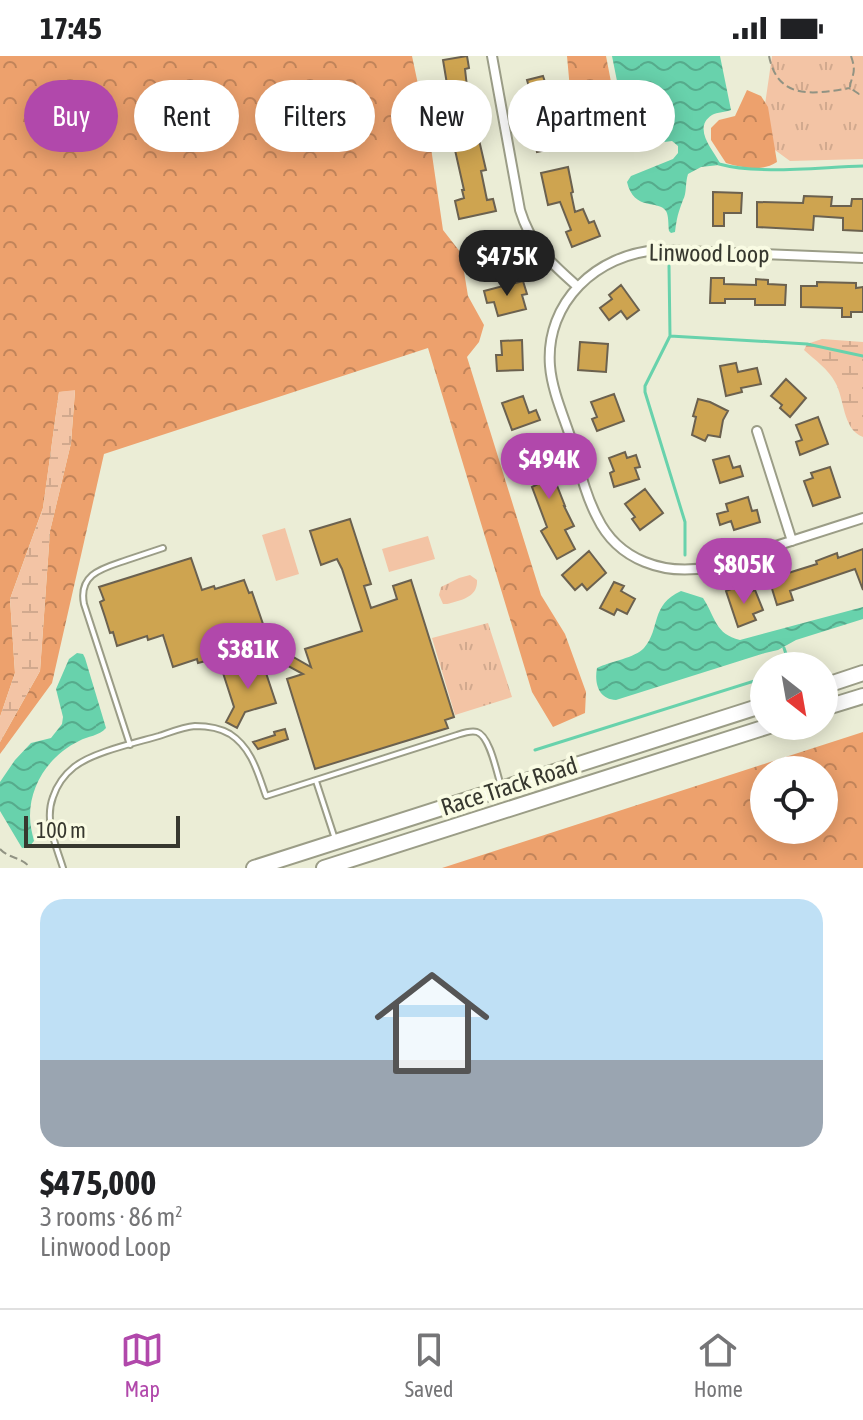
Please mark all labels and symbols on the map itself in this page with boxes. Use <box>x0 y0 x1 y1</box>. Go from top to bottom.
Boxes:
pin: $475K <box>451 230 563 298</box>
street label: Linwood Loop <box>648 238 770 268</box>
pin: $494K <box>493 433 605 501</box>
pin: $805K <box>688 538 800 606</box>
pin: $381K <box>192 623 304 691</box>
north arrow <box>750 652 838 740</box>
street label: Race Track Road <box>437 751 581 821</box>
scale bar <box>24 812 180 848</box>

